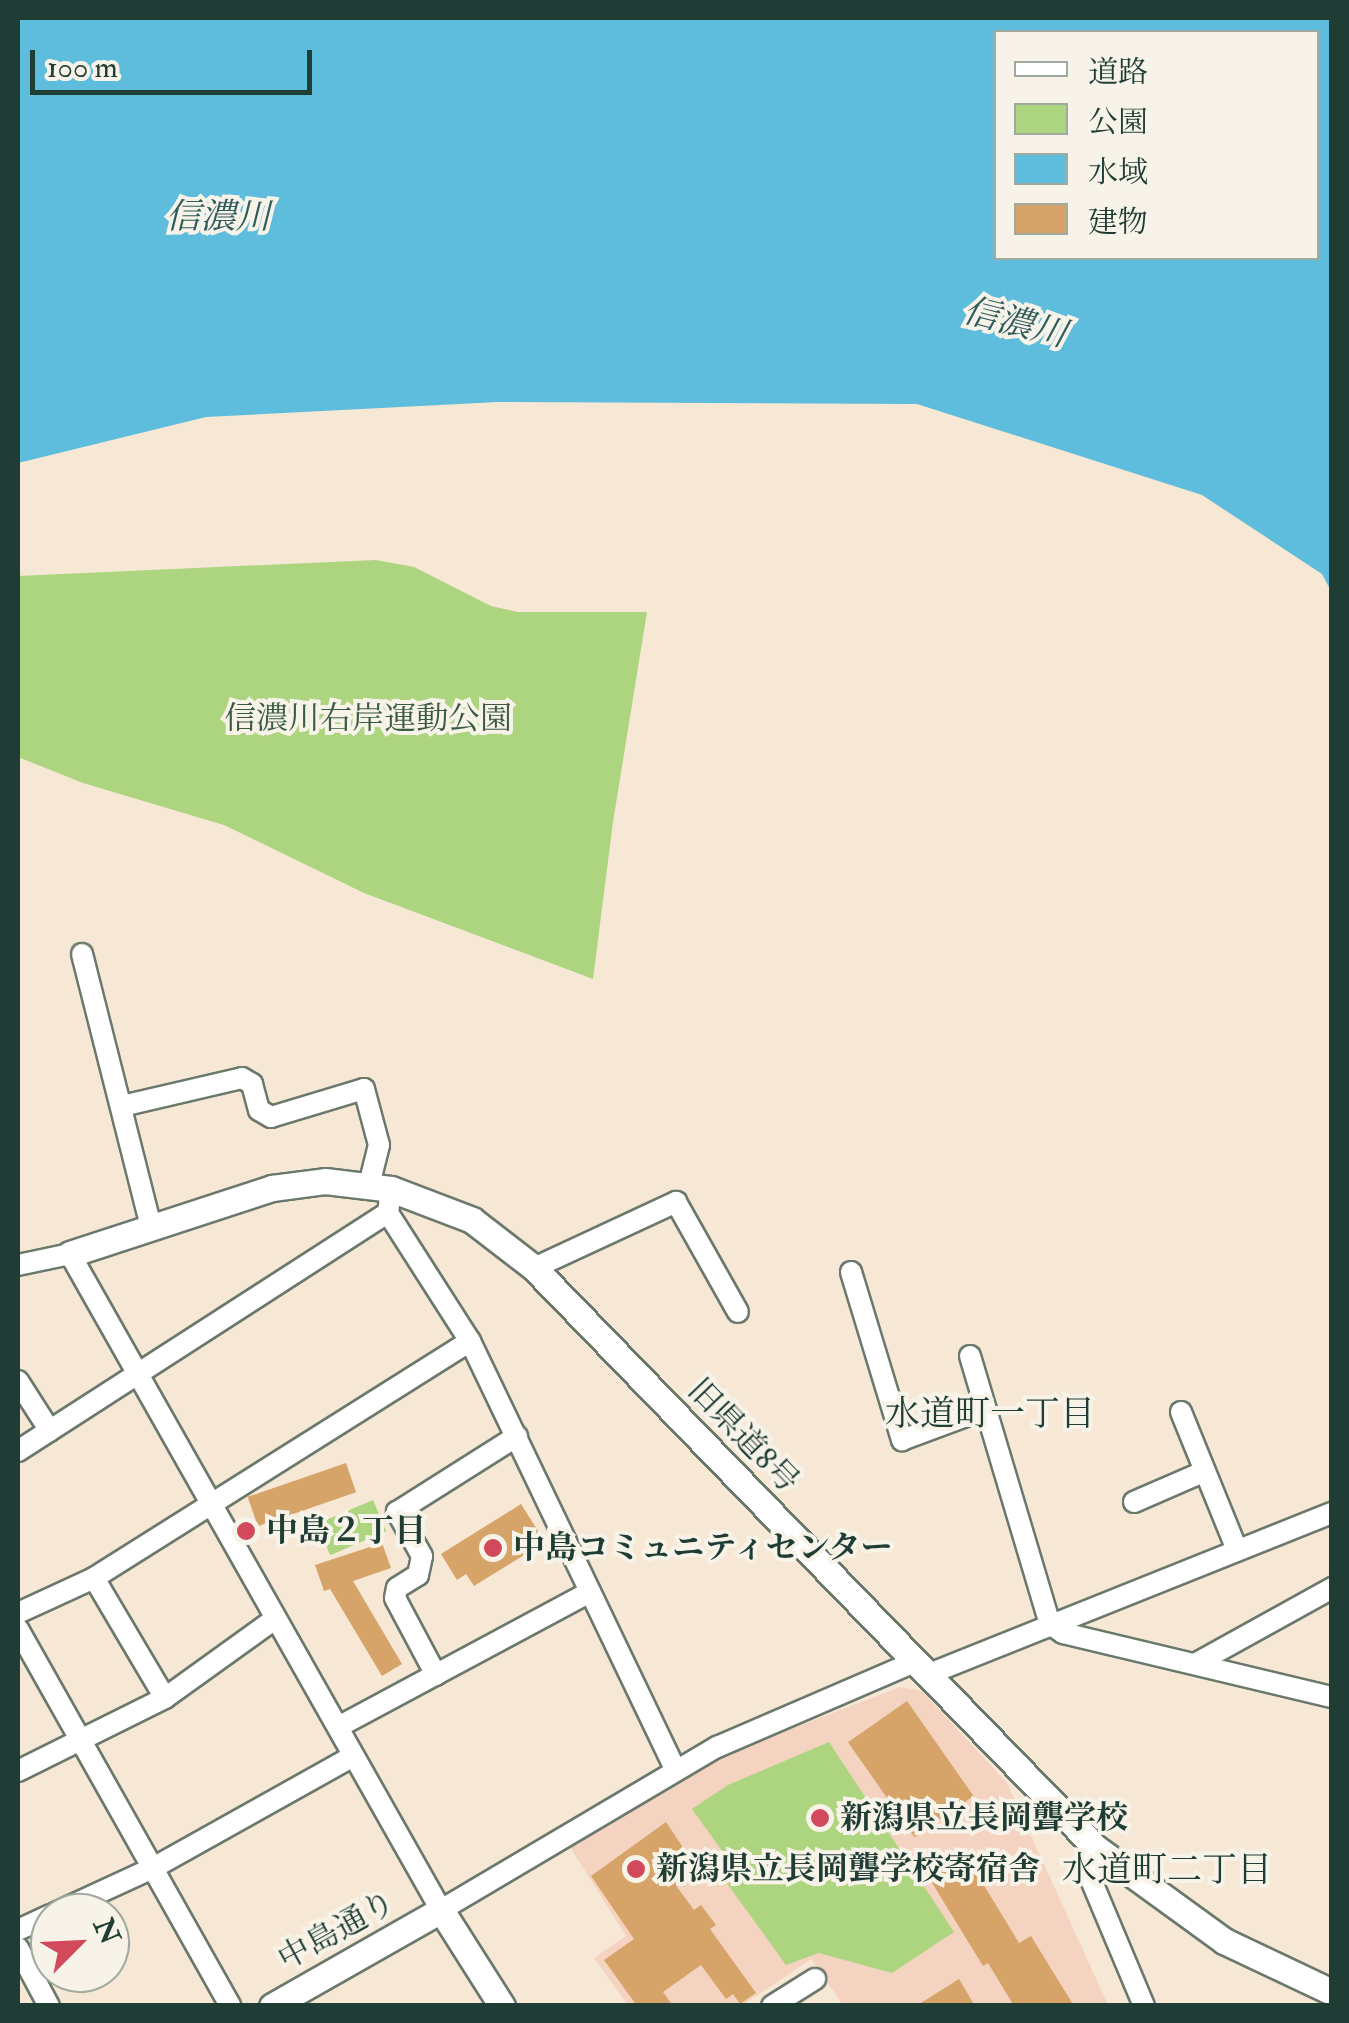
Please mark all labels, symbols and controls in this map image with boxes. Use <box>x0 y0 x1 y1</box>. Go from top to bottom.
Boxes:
scale bar <box>35 30 318 92</box>
legend <box>994 30 1319 260</box>
text: 100 m <box>47 49 118 86</box>
text: 道路 <box>1088 54 1148 91</box>
text: 公園 <box>1088 104 1148 141</box>
text: 水域 <box>1088 154 1148 191</box>
water label: 信濃川 <box>166 196 270 238</box>
text: 建物 <box>1088 204 1148 241</box>
water label: 信濃川 <box>959 290 1071 356</box>
park label: 信濃川右岸運動公園 <box>224 700 512 738</box>
street label: 旧県道8号 <box>680 1371 806 1501</box>
district label: 水道町一丁目 <box>885 1393 1095 1435</box>
place label: 中島２丁目 <box>266 1512 426 1550</box>
marker: 中島２丁目 <box>235 1520 257 1542</box>
place label: 中島コミュニティセンター <box>513 1529 897 1567</box>
marker: 中島コミュニティセンター <box>482 1537 504 1559</box>
place label: 新潟県立長岡聾学校 <box>840 1799 1128 1837</box>
marker: 新潟県立長岡聾学校 <box>809 1807 831 1829</box>
district label: 水道町二丁目 <box>1062 1849 1272 1891</box>
place label: 新潟県立長岡聾学校寄宿舎 <box>656 1850 1040 1888</box>
marker: 新潟県立長岡聾学校寄宿舎 <box>625 1858 647 1880</box>
street label: 中島通り <box>272 1883 402 1979</box>
north arrow <box>30 1893 130 1993</box>
text: N <box>85 1913 127 1950</box>

